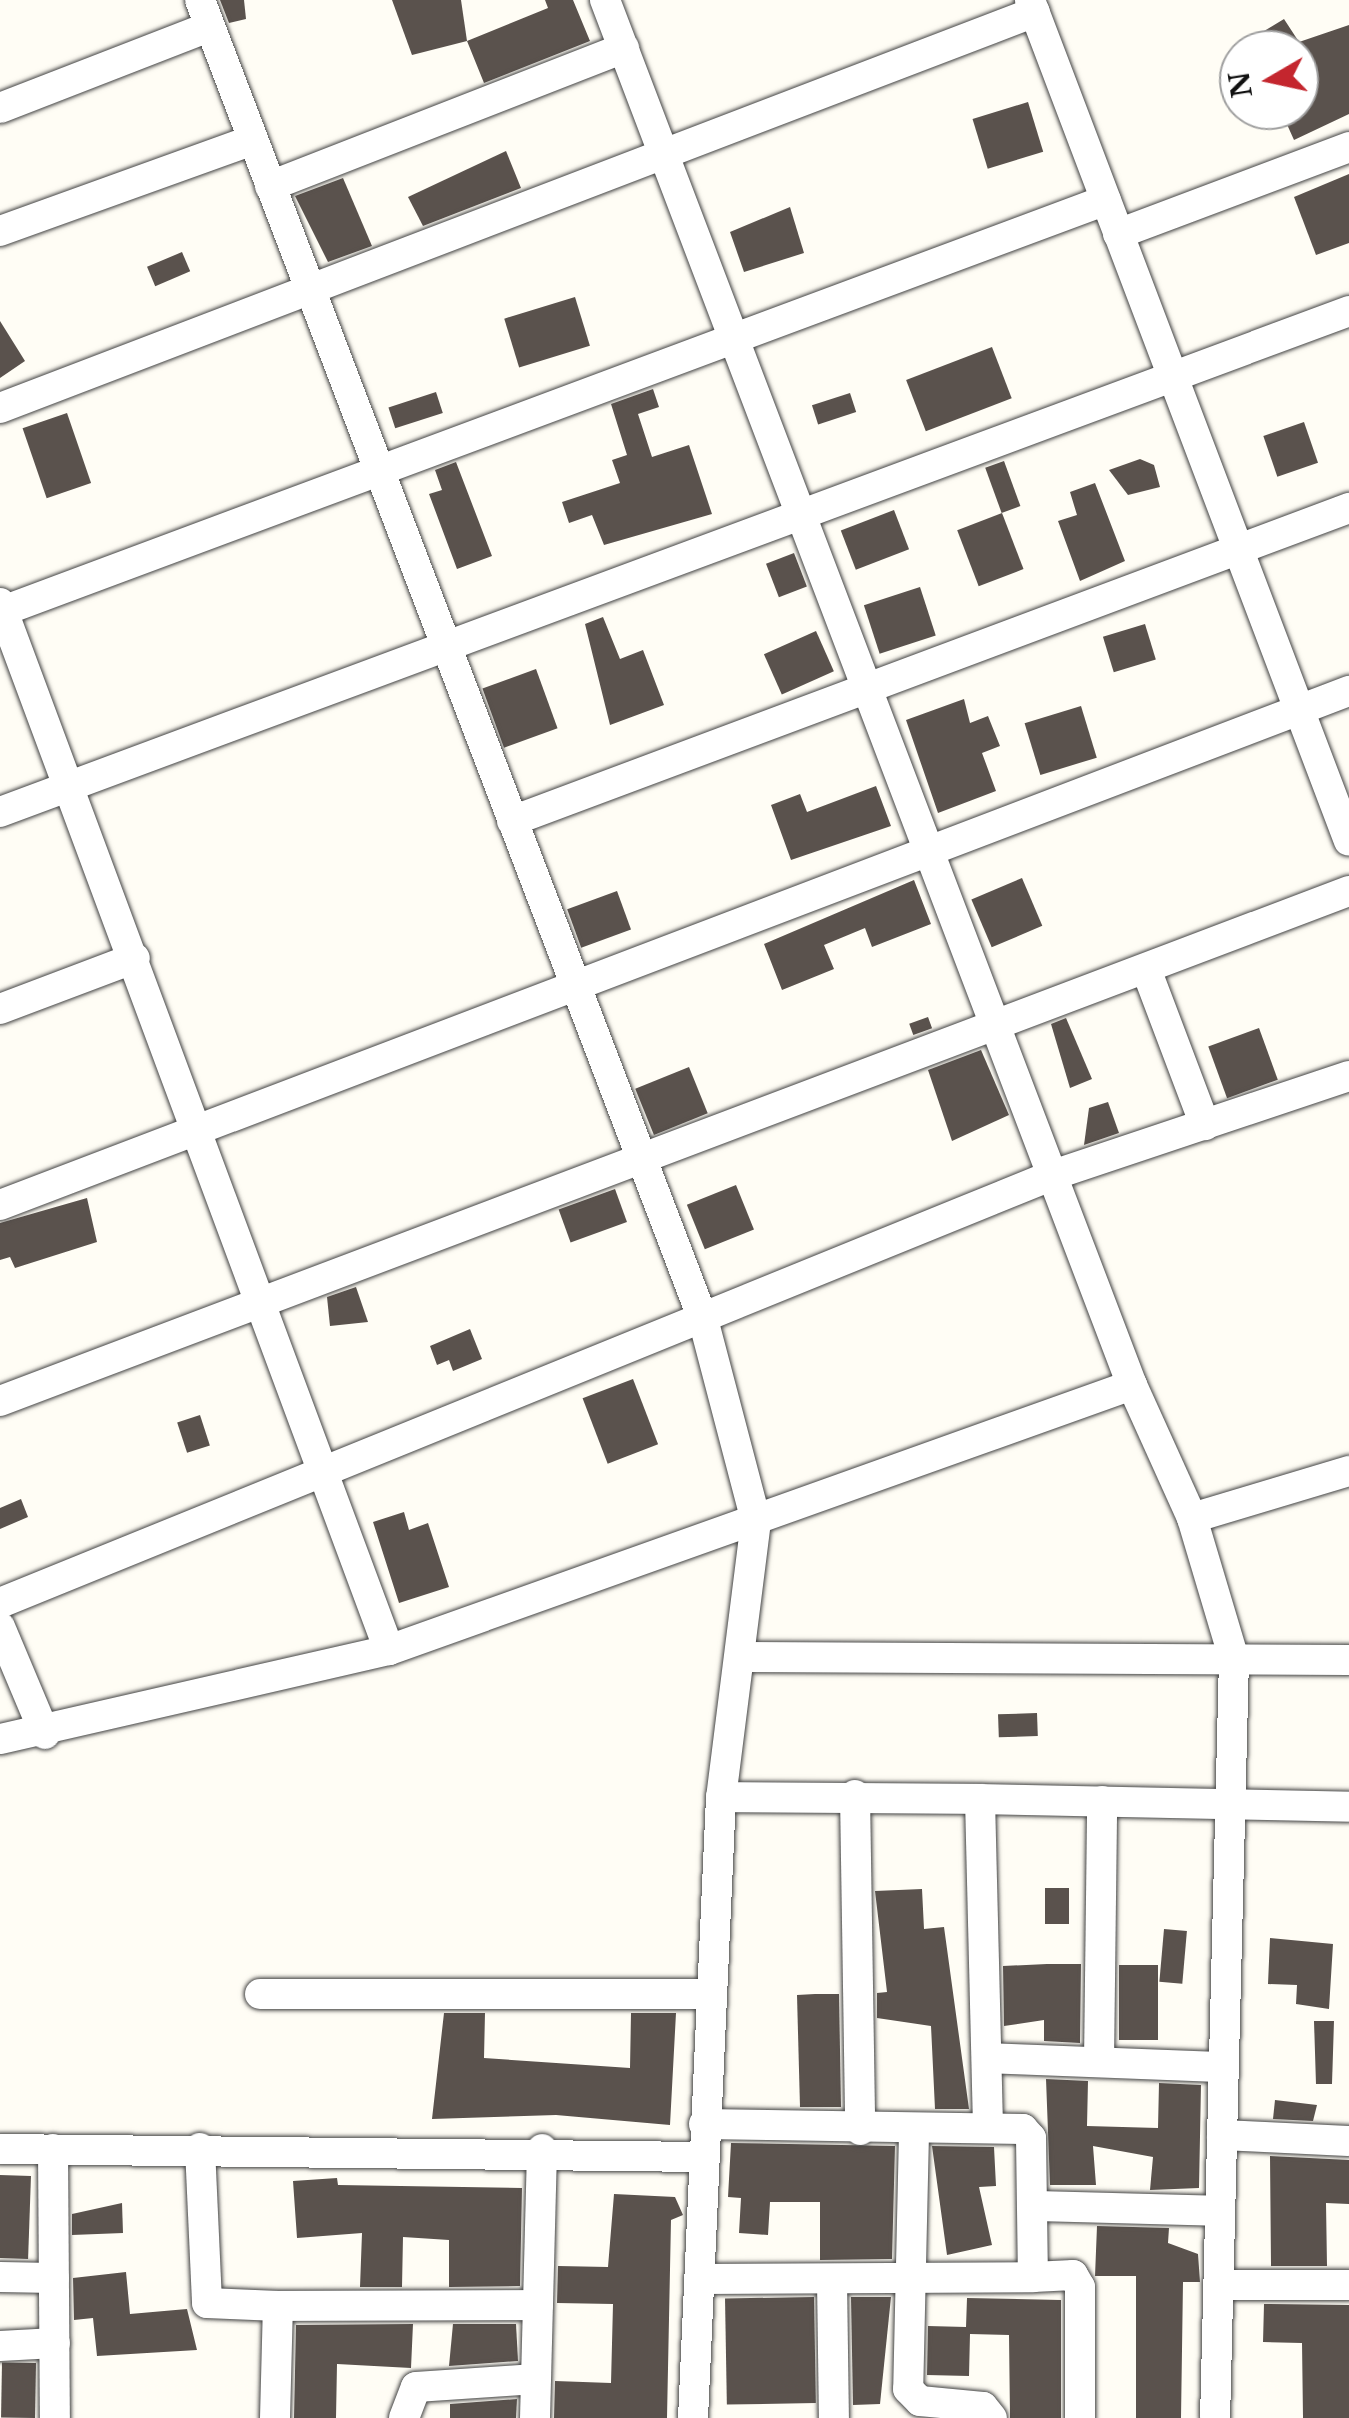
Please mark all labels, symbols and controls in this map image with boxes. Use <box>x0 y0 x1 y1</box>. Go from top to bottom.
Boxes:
north arrow <box>1219 30 1319 130</box>
text: N <box>1222 69 1260 100</box>

